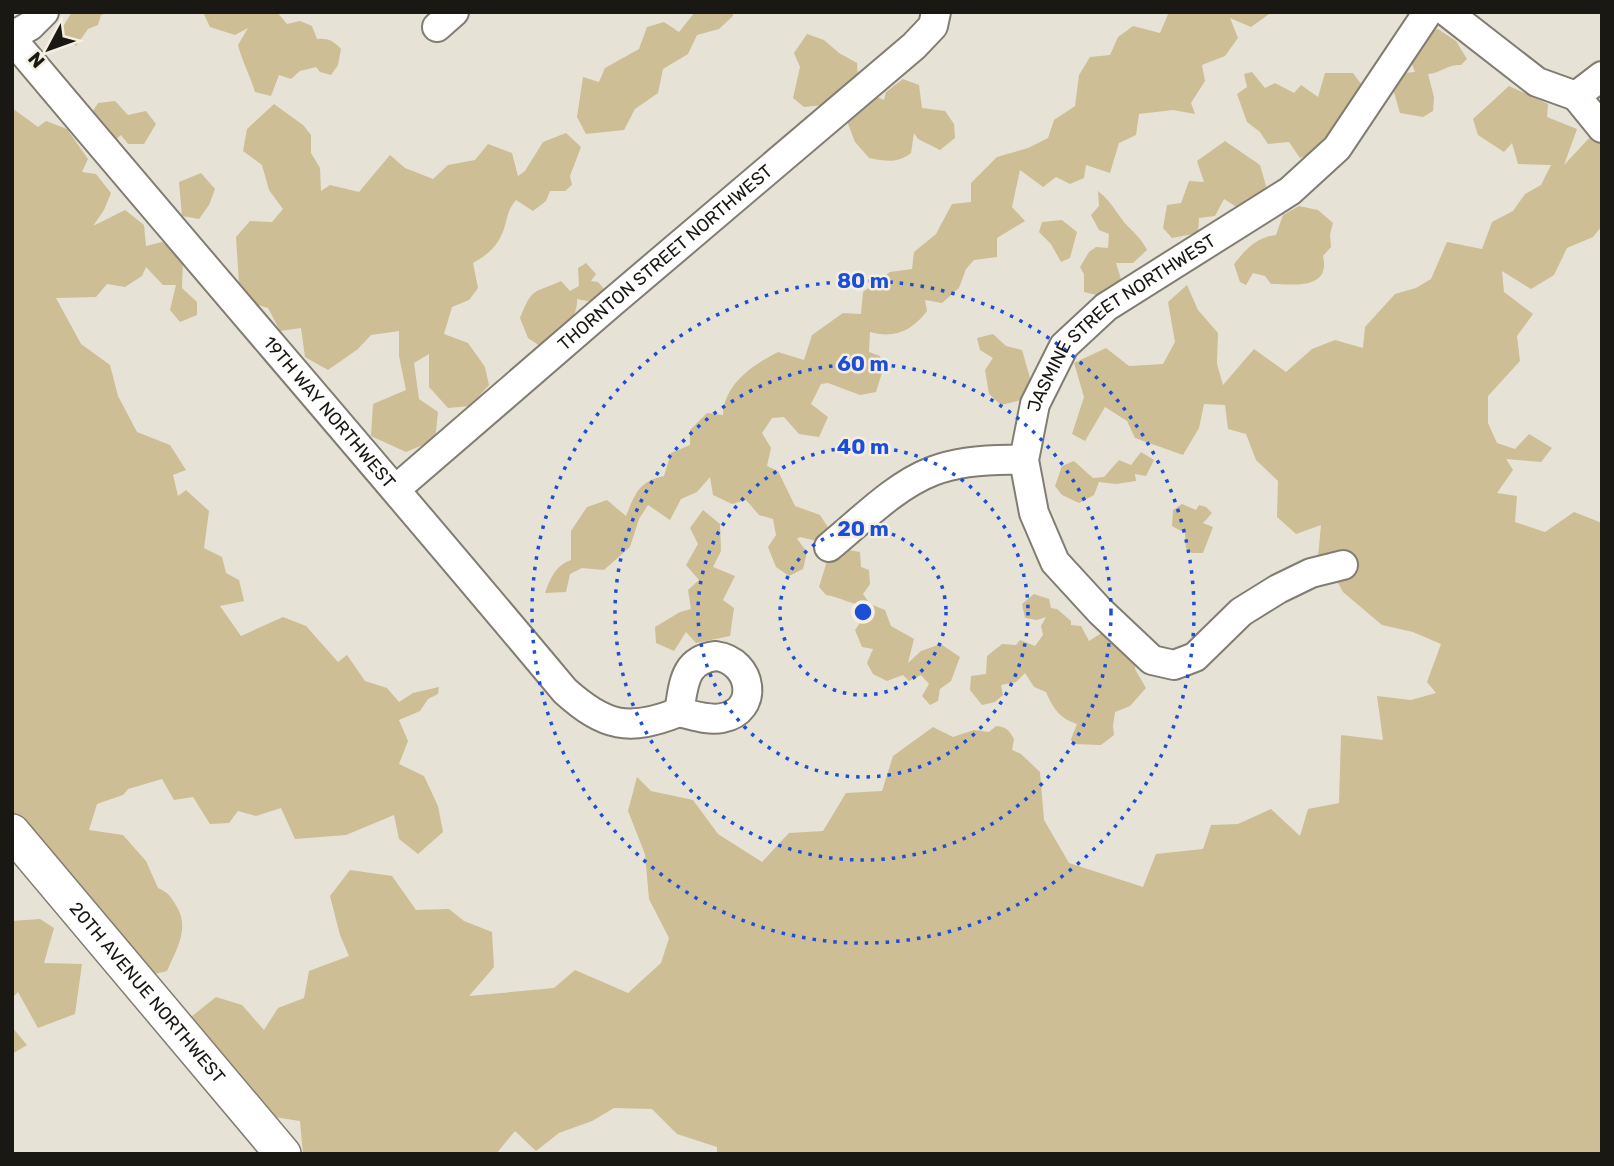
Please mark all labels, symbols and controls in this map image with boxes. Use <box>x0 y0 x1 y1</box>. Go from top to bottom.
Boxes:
north arrow <box>14 14 84 84</box>
text: N <box>23 47 50 73</box>
street label: THORNTON STREET NORTHWEST <box>553 160 777 355</box>
street label: JASMINE STREET NORTHWEST <box>1023 230 1220 414</box>
text: 80 m <box>837 268 889 293</box>
street label: 19TH WAY NORTHWEST <box>258 332 400 493</box>
text: 60 m <box>837 351 889 376</box>
text: 40 m <box>837 434 889 459</box>
text: 20 m <box>837 516 889 541</box>
centre of rings <box>851 600 875 624</box>
street label: 20TH AVENUE NORTHWEST <box>65 898 230 1088</box>

